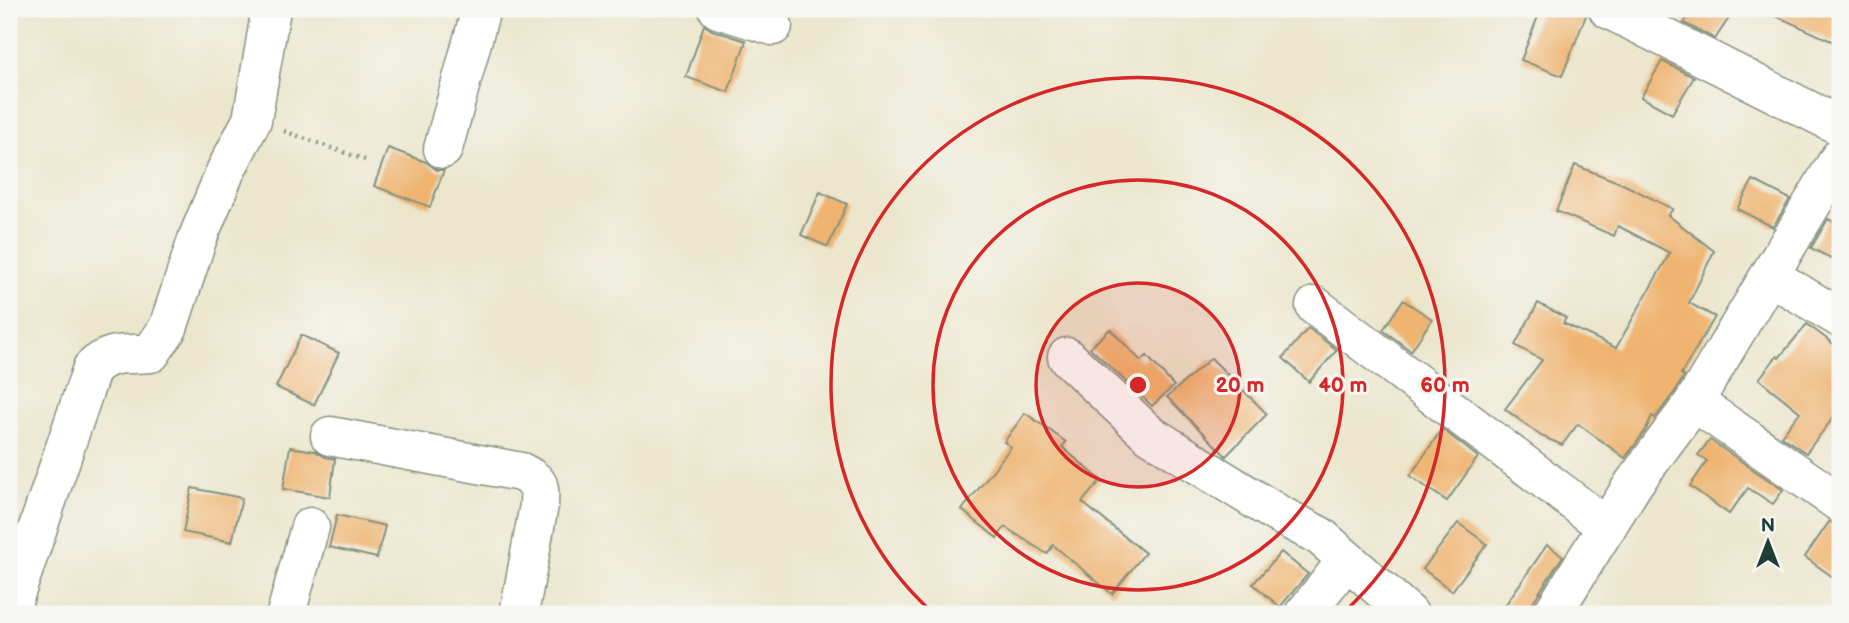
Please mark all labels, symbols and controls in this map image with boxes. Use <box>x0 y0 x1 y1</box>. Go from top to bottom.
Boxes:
centre of rings <box>1126 373 1150 397</box>
text: 20 m <box>1216 373 1264 398</box>
text: 40 m <box>1318 373 1368 398</box>
text: 60 m <box>1420 373 1470 398</box>
north arrow <box>1734 508 1804 578</box>
text: N <box>1761 515 1775 538</box>

